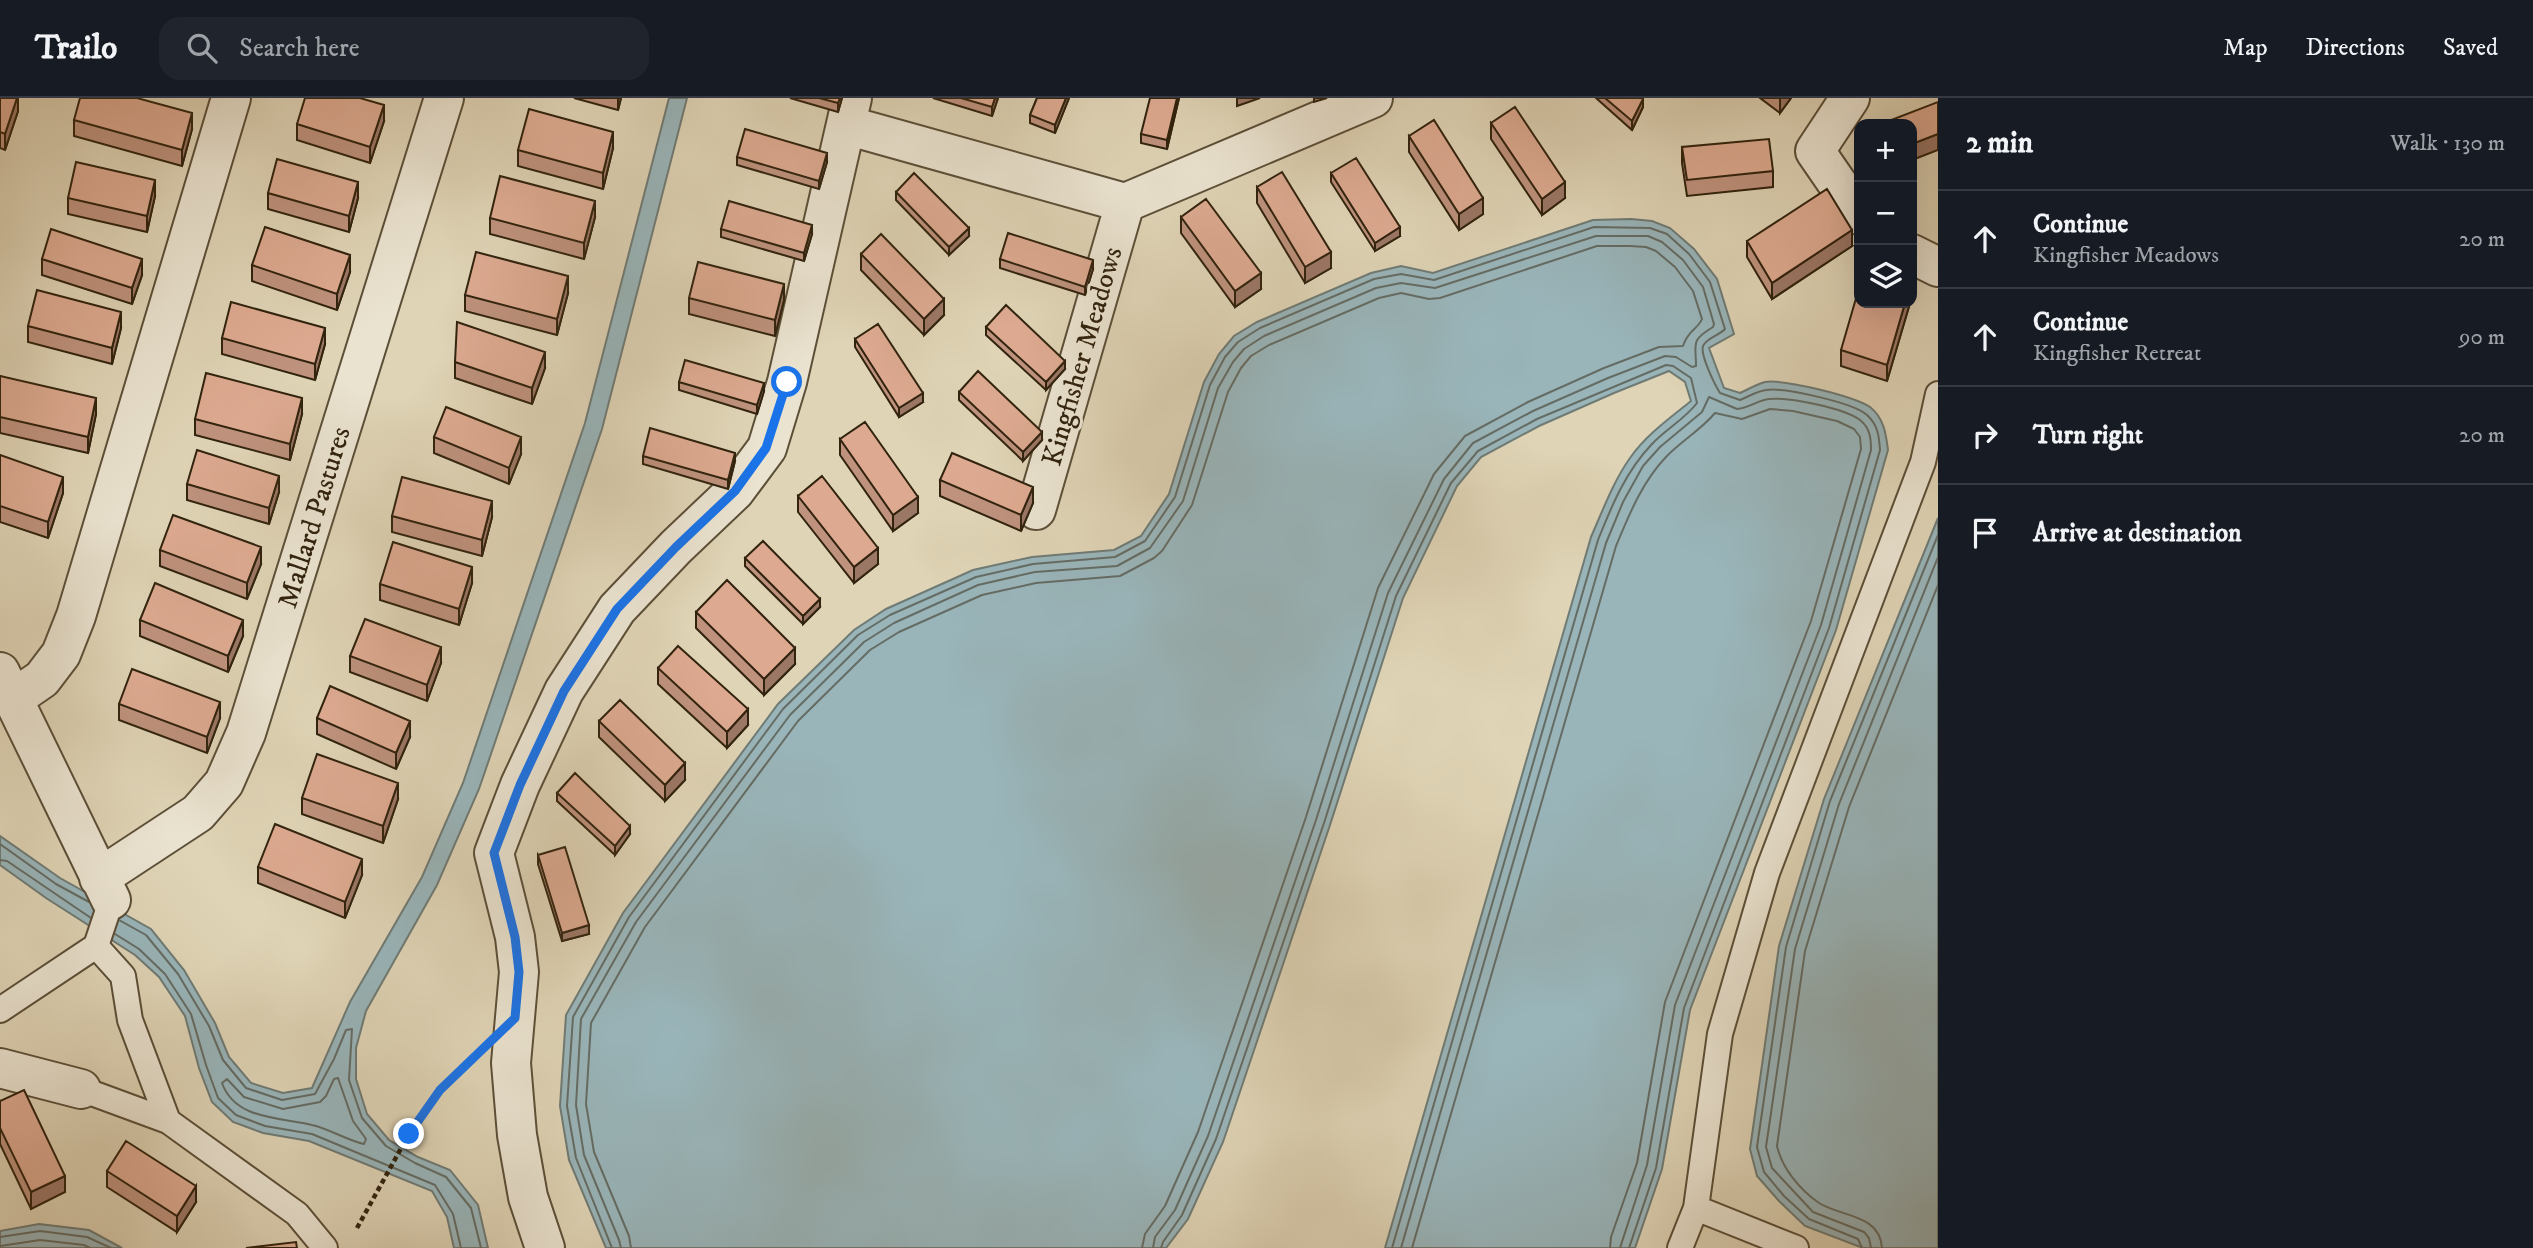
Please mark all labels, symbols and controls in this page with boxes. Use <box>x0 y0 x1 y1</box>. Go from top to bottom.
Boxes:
search box <box>159 17 649 80</box>
text: Trailo <box>35 28 117 69</box>
icon: search <box>183 29 221 67</box>
text: Search here <box>239 32 359 65</box>
text: Map <box>2223 33 2268 63</box>
text: Directions <box>2306 33 2405 63</box>
text: Saved <box>2443 33 2498 63</box>
map controls <box>1854 119 1917 308</box>
button: + <box>1854 119 1917 182</box>
text: 2 min <box>1966 125 2033 162</box>
text: Walk · 130 m <box>2390 129 2505 158</box>
button: − <box>1854 182 1917 245</box>
text: Continue <box>2033 208 2128 241</box>
icon: ahead <box>1966 220 2004 258</box>
text: 20 m <box>2459 225 2505 254</box>
text: Kingfisher Meadows <box>2033 241 2219 270</box>
street label: Kingfisher Meadows <box>1034 243 1130 470</box>
button: layers <box>1854 245 1917 308</box>
text: Continue <box>2033 306 2128 339</box>
icon: ahead <box>1966 318 2004 356</box>
text: 90 m <box>2459 323 2505 352</box>
text: Kingfisher Retreat <box>2033 339 2201 368</box>
route start <box>771 366 802 397</box>
icon: right <box>1966 416 2004 454</box>
text: Turn right <box>2033 419 2143 452</box>
text: 20 m <box>2459 421 2505 450</box>
street label: Mallard Pastures <box>270 422 359 612</box>
icon: arrive <box>1966 514 2004 552</box>
text: Arrive at destination <box>2033 517 2242 550</box>
route end <box>393 1118 424 1149</box>

